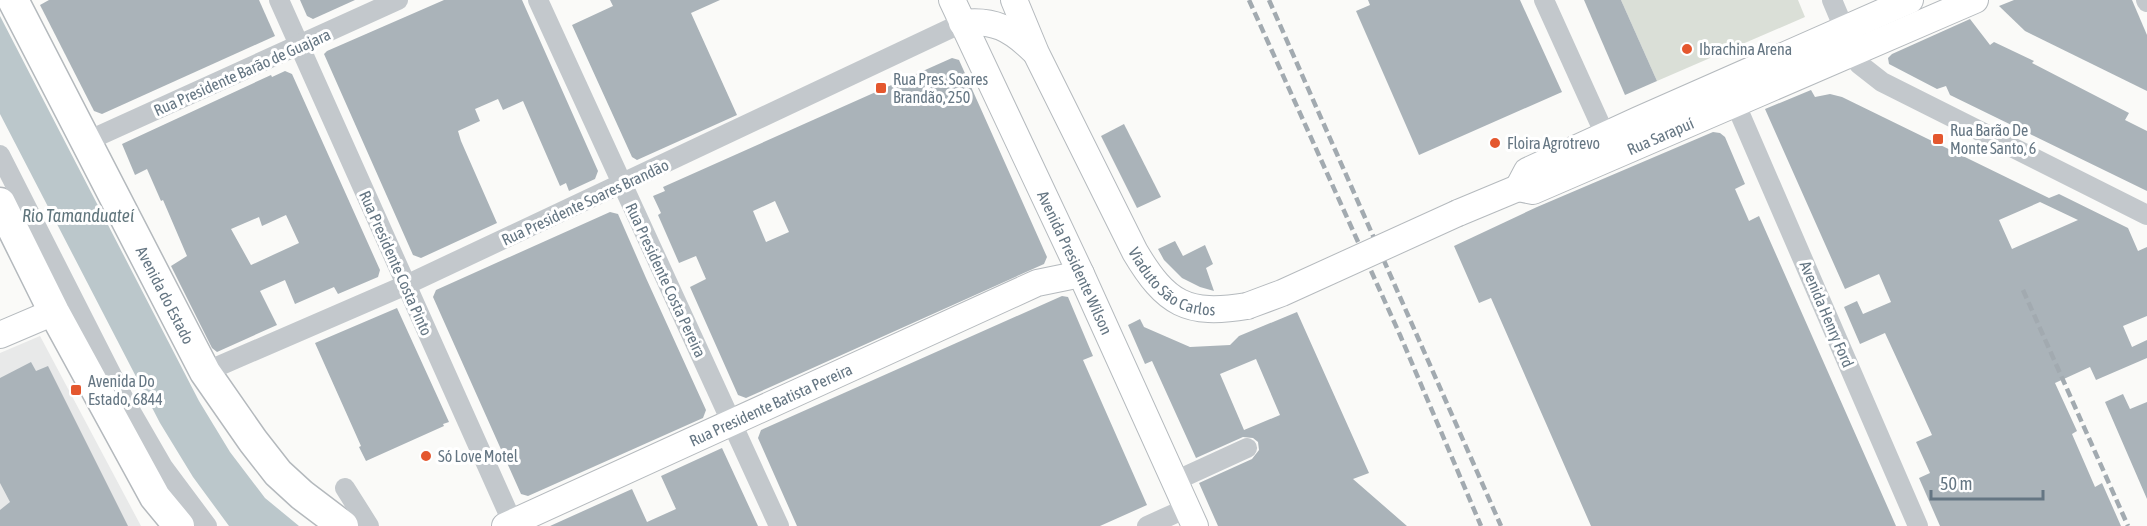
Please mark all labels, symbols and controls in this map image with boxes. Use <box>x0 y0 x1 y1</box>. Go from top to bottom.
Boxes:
street label: Rua Presidente Barão de Guajara <box>151 25 333 120</box>
place label: Ibrachina Arena <box>1699 40 1792 58</box>
marker: Ibrachina Arena <box>1680 42 1694 56</box>
place label: Rua Pres. Soares Brandão, 250 <box>893 70 989 106</box>
marker: Rua Pres. Soares Brandão, 250 <box>874 81 888 95</box>
street label: Rua Sarapuí <box>1624 114 1697 158</box>
place label: Rua Barão De Monte Santo, 6 <box>1950 121 2036 157</box>
marker: Rua Barão De Monte Santo, 6 <box>1931 132 1945 146</box>
place label: Floira Agrotrevo <box>1507 134 1600 153</box>
marker: Floira Agrotrevo <box>1488 136 1502 150</box>
street label: Rua Presidente Soares Brandão <box>499 155 671 249</box>
street label: Rua Presidente Costa Pinto <box>356 188 436 338</box>
street label: Avenida Presidente Wilson <box>1034 188 1116 337</box>
street label: Rua Presidente Costa Pereira <box>622 200 710 360</box>
water label: Rio Tamanduateí <box>22 205 135 226</box>
street label: Avenida do Estado <box>133 243 198 347</box>
street label: Viaduto São Carlos <box>1125 244 1216 318</box>
street label: Avenida Henry Ford <box>1796 258 1858 370</box>
street label: Rua Presidente Batista Pereira <box>686 360 855 450</box>
place label: Avenida Do Estado, 6844 <box>88 372 163 408</box>
marker: Avenida Do Estado, 6844 <box>69 383 83 397</box>
place label: Só Love Motel <box>438 447 519 465</box>
marker: Só Love Motel <box>419 449 433 463</box>
scale bar <box>1931 463 2044 501</box>
text: 50 m <box>1940 473 1972 494</box>

